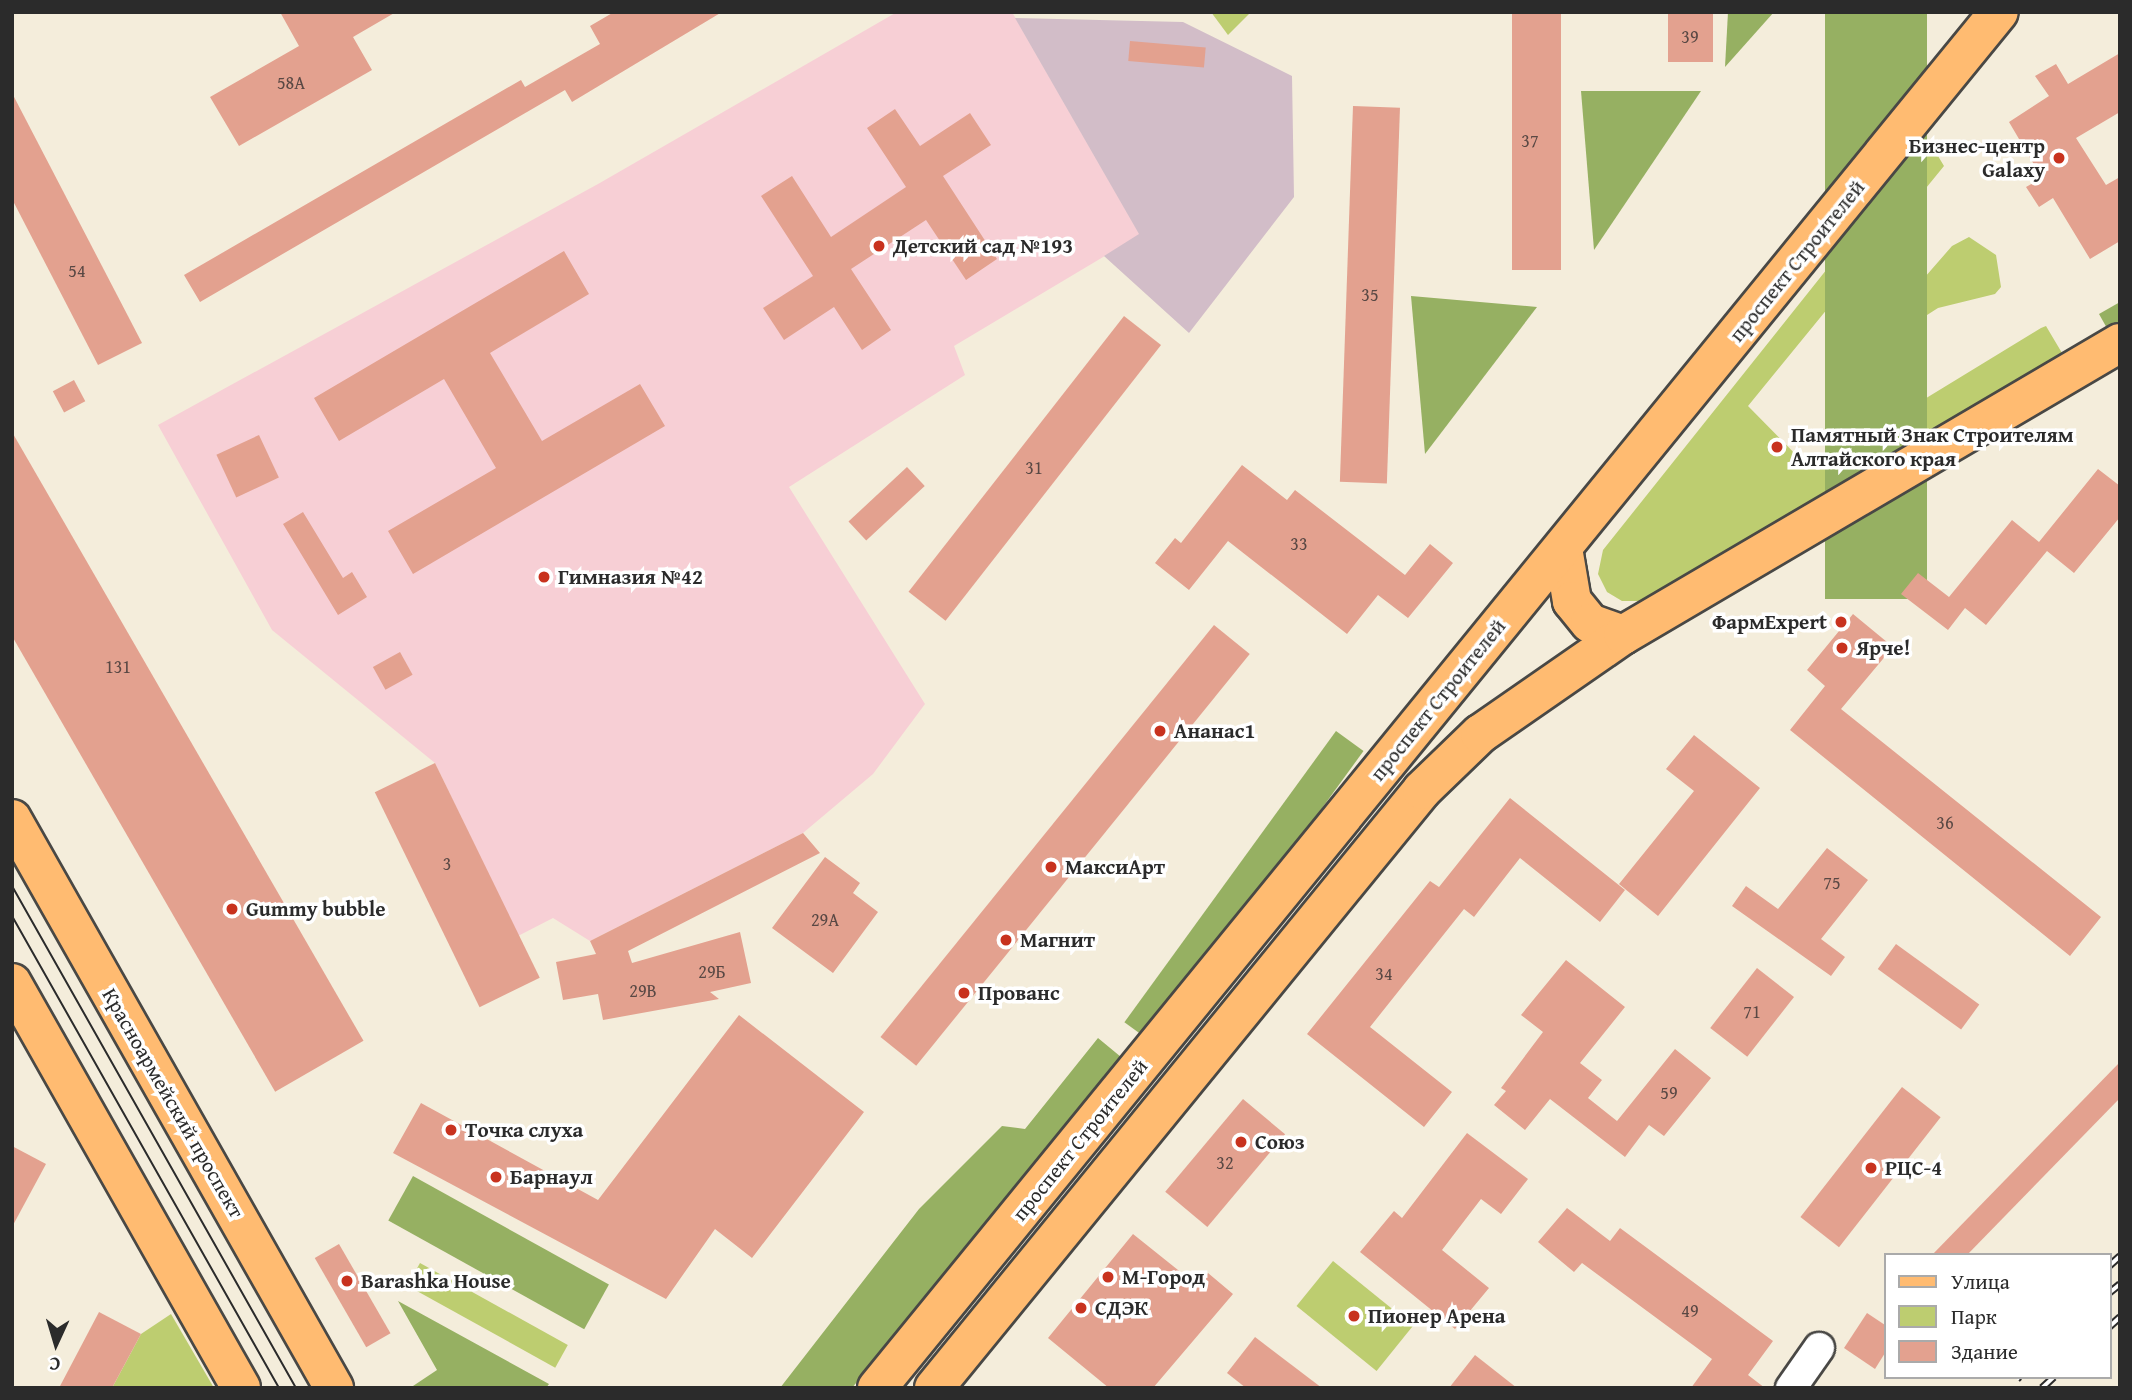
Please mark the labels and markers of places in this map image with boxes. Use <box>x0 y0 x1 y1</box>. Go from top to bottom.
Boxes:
place label: Бизнес-центр Galaxy <box>1909 133 2045 183</box>
marker: Бизнес-центр Galaxy <box>2051 150 2067 166</box>
place label: Детский сад №193 <box>893 233 1073 259</box>
marker: Детский сад №193 <box>871 238 887 254</box>
place label: Памятный Знак Строителям Алтайского края <box>1791 422 2074 472</box>
marker: Памятный Знак Строителям Алтайского края <box>1769 439 1785 455</box>
place label: Гимназия №42 <box>558 564 703 590</box>
marker: Гимназия №42 <box>536 569 552 585</box>
place label: ФармExpert <box>1712 609 1827 635</box>
marker: ФармExpert <box>1833 614 1849 630</box>
place label: Ярче! <box>1856 635 1910 661</box>
marker: Ярче! <box>1834 640 1850 656</box>
place label: Ананас1 <box>1174 718 1255 744</box>
marker: Ананас1 <box>1152 723 1168 739</box>
place label: МаксиАрт <box>1065 854 1165 880</box>
marker: МаксиАрт <box>1043 859 1059 875</box>
place label: Gummy bubble <box>246 896 386 922</box>
marker: Gummy bubble <box>224 901 240 917</box>
place label: Магнит <box>1020 927 1095 953</box>
marker: Магнит <box>998 932 1014 948</box>
place label: Прованс <box>978 980 1060 1006</box>
marker: Прованс <box>956 985 972 1001</box>
place label: Точка слуха <box>465 1117 583 1143</box>
marker: Точка слуха <box>443 1122 459 1138</box>
place label: Союз <box>1255 1129 1305 1155</box>
marker: Союз <box>1233 1134 1249 1150</box>
place label: РЦС-4 <box>1885 1155 1942 1181</box>
marker: РЦС-4 <box>1863 1160 1879 1176</box>
place label: Барнаул <box>510 1164 593 1190</box>
marker: Барнаул <box>488 1169 504 1185</box>
place label: М-Город <box>1122 1264 1205 1290</box>
place label: Barashka House <box>361 1268 511 1294</box>
marker: М-Город <box>1100 1269 1116 1285</box>
marker: Barashka House <box>339 1273 355 1289</box>
place label: СДЭК <box>1095 1295 1148 1321</box>
marker: СДЭК <box>1073 1300 1089 1316</box>
place label: Пионер Арена <box>1368 1303 1506 1329</box>
marker: Пионер Арена <box>1346 1308 1362 1324</box>

